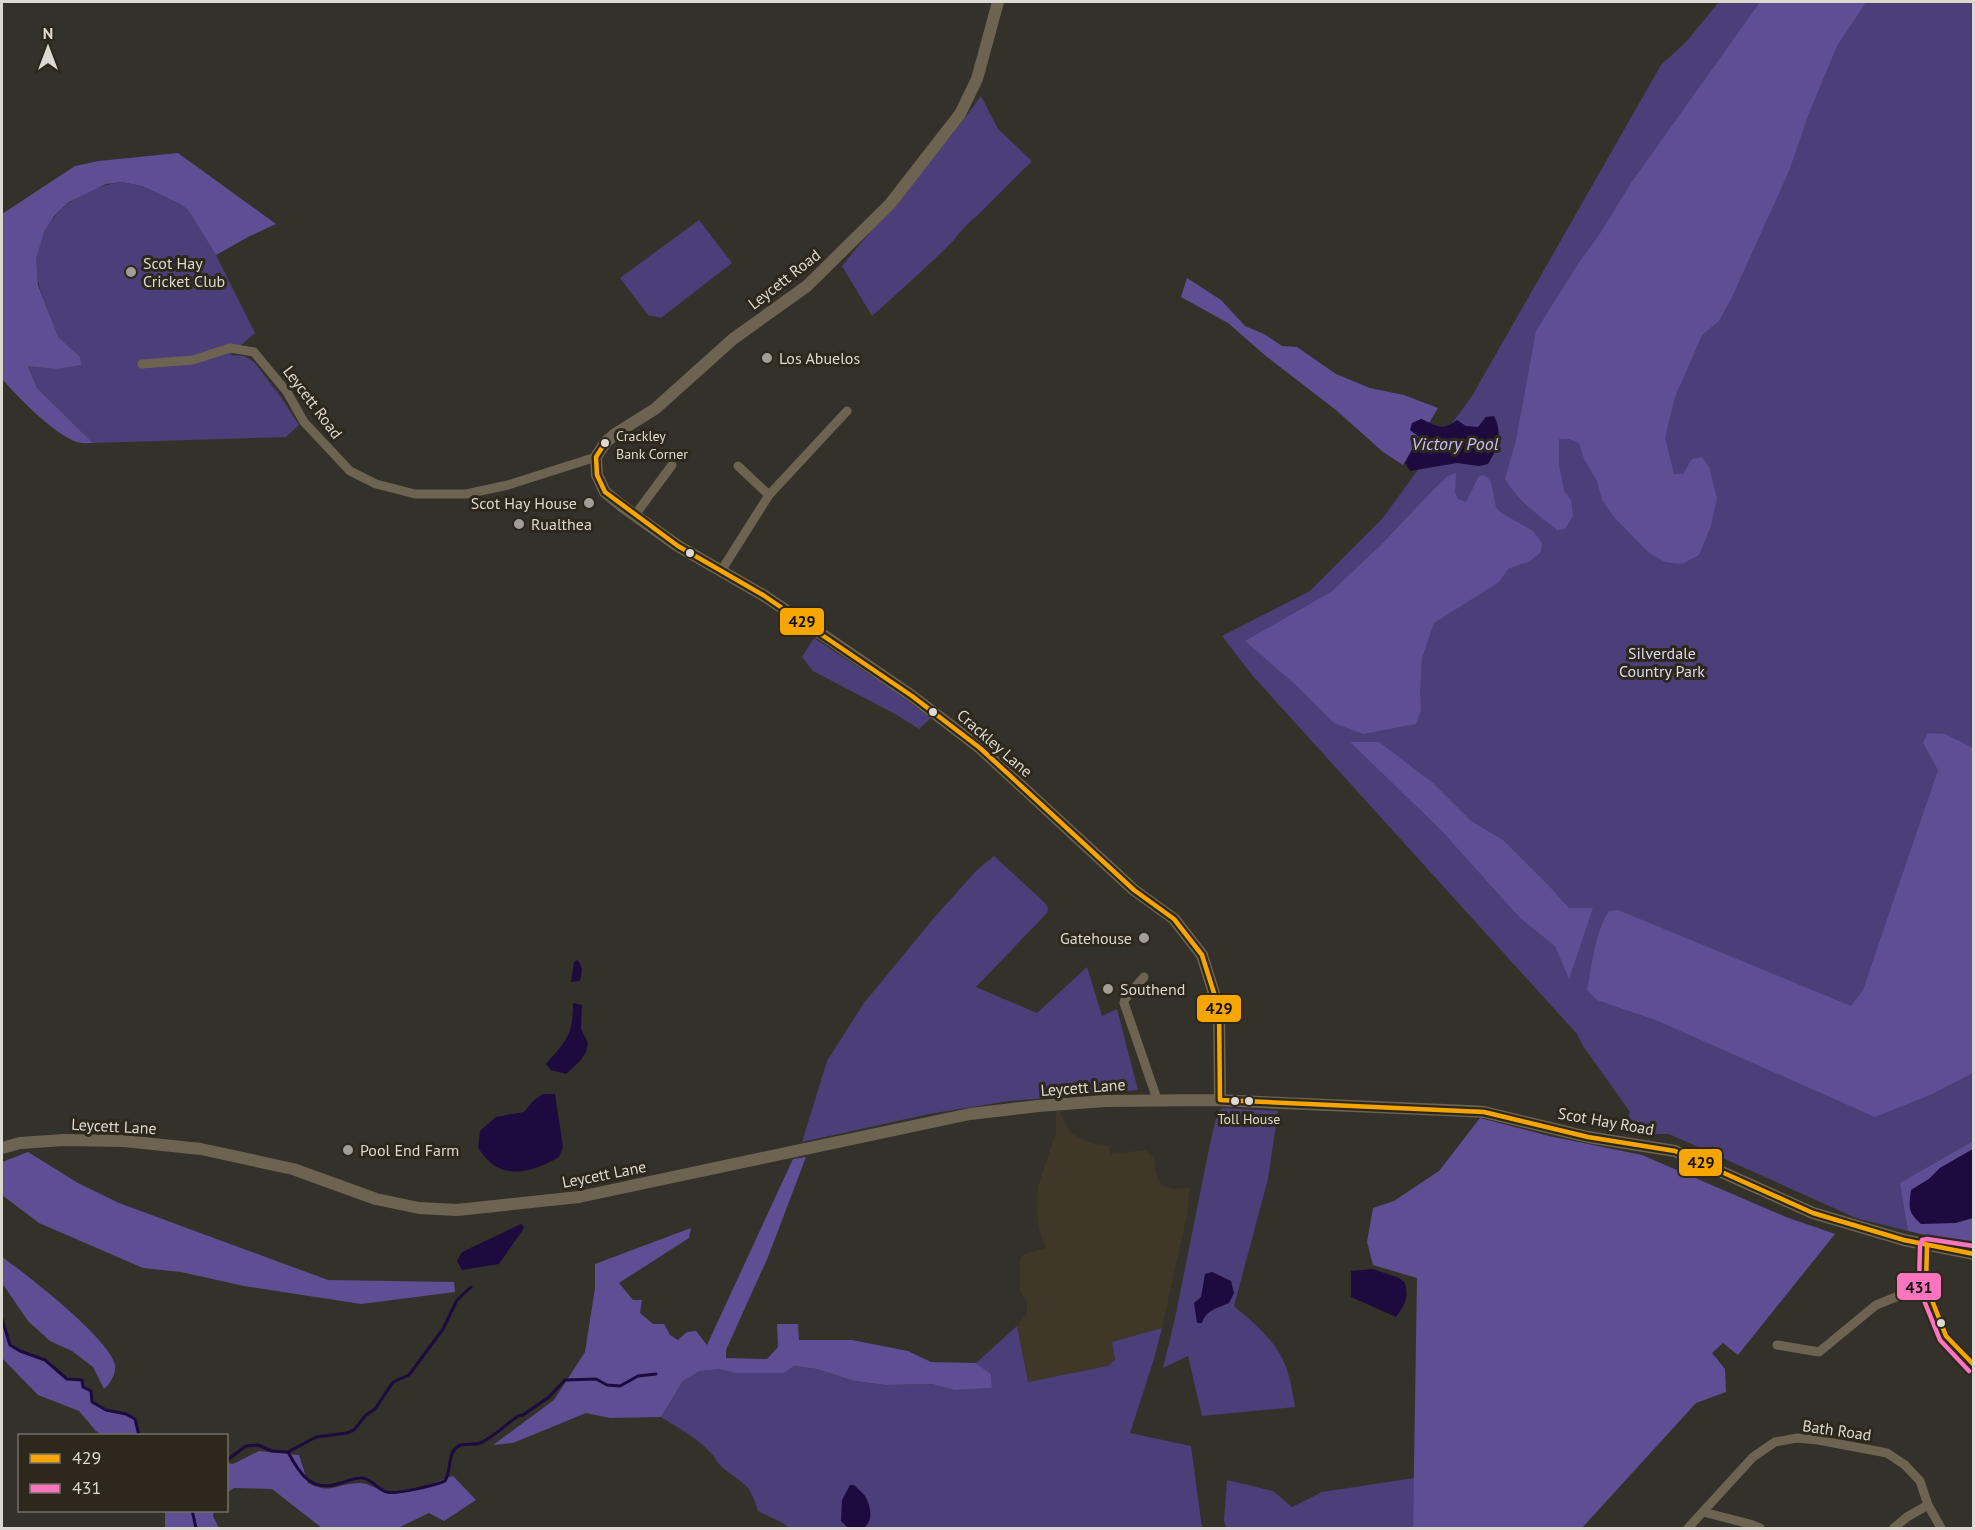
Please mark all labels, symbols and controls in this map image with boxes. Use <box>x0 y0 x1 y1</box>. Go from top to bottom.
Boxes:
north arrow <box>18 18 78 78</box>
text: N <box>43 23 53 43</box>
street label: Leycett Road <box>744 245 824 313</box>
place label: Scot Hay Cricket Club <box>143 253 225 291</box>
marker: Scot Hay Cricket Club <box>124 265 138 279</box>
place label: Los Abuelos <box>779 348 860 368</box>
marker: Los Abuelos <box>760 351 774 365</box>
street label: Leycett Road <box>279 361 347 443</box>
place label: Crackley Bank Corner <box>616 427 688 463</box>
water label: Victory Pool <box>1411 432 1499 455</box>
marker: Crackley Bank Corner <box>599 437 611 449</box>
place label: Scot Hay House <box>471 493 577 513</box>
marker: Scot Hay House <box>582 496 596 510</box>
place label: Rualthea <box>531 514 592 534</box>
marker: Rualthea <box>512 517 526 531</box>
unlabelled marker <box>684 547 696 559</box>
line badge: 429 <box>779 607 825 636</box>
text: 429 <box>788 611 816 631</box>
park label: Silverdale Country Park <box>1619 643 1705 681</box>
street label: Crackley Lane <box>953 705 1037 781</box>
unlabelled marker <box>927 706 939 718</box>
place label: Gatehouse <box>1060 928 1132 948</box>
marker: Gatehouse <box>1137 931 1151 945</box>
place label: Southend <box>1120 979 1185 999</box>
marker: Southend <box>1101 982 1115 996</box>
line badge: 429 <box>1196 994 1242 1023</box>
text: 429 <box>1205 998 1233 1018</box>
street label: Leycett Lane <box>1040 1074 1126 1100</box>
unlabelled marker <box>1229 1095 1241 1107</box>
marker: Toll House <box>1243 1095 1255 1107</box>
street label: Scot Hay Road <box>1556 1103 1656 1139</box>
place label: Toll House <box>1218 1110 1280 1128</box>
street label: Leycett Lane <box>71 1114 157 1138</box>
place label: Pool End Farm <box>360 1140 459 1160</box>
marker: Pool End Farm <box>341 1143 355 1157</box>
line badge: 429 <box>1678 1148 1723 1177</box>
text: 429 <box>1687 1152 1715 1172</box>
street label: Leycett Lane <box>560 1156 648 1192</box>
line badge: 431 <box>1896 1272 1942 1301</box>
text: 431 <box>1905 1277 1933 1297</box>
unlabelled marker <box>1935 1317 1947 1329</box>
street label: Bath Road <box>1801 1415 1873 1445</box>
legend <box>18 1434 228 1512</box>
text: 429 <box>72 1446 101 1469</box>
text: 431 <box>72 1476 101 1499</box>

